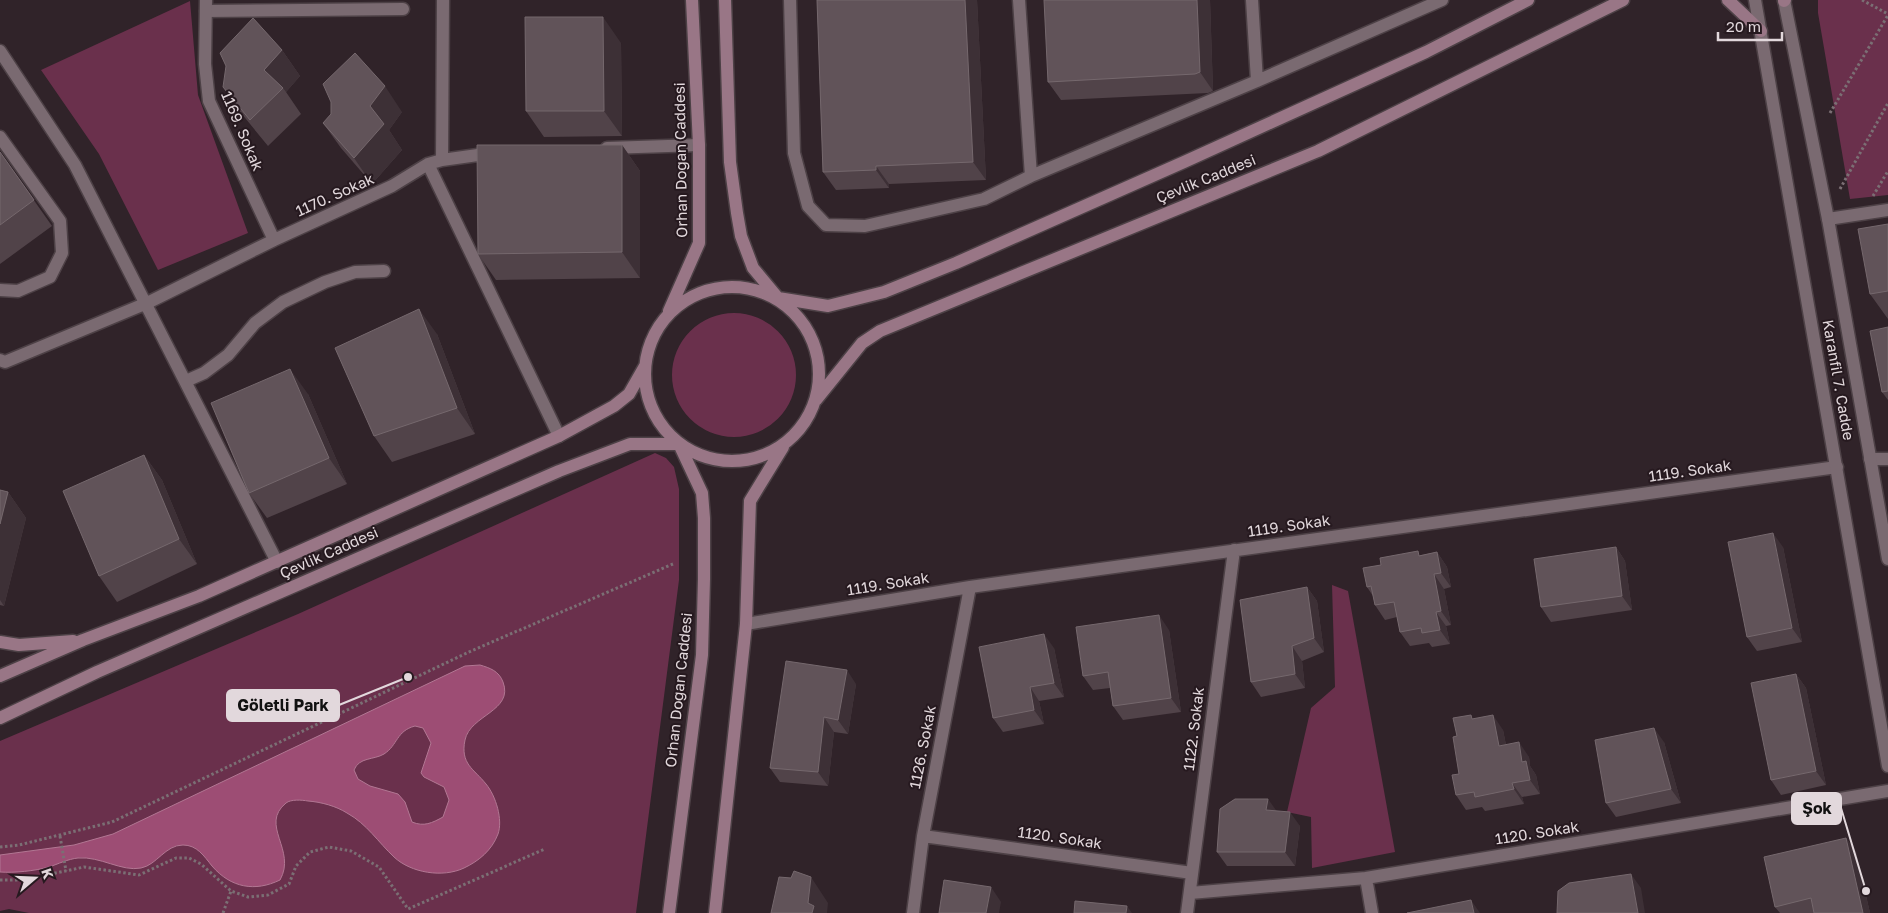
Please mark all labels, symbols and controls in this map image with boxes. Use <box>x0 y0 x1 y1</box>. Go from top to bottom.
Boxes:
scale bar <box>1718 10 1782 42</box>
text: 20 m <box>1726 17 1761 35</box>
street label: Orhan Doğan Caddesi <box>670 82 690 238</box>
street label: 1169. Sokak <box>218 88 268 174</box>
street label: Çevlik Caddesi <box>1153 150 1258 206</box>
street label: 1170. Sokak <box>293 169 377 219</box>
street label: Karanfil 7. Cadde <box>1820 318 1859 442</box>
street label: 1119. Sokak <box>1647 455 1733 485</box>
street label: 1119. Sokak <box>1246 510 1332 540</box>
street label: Çevlik Caddesi <box>277 522 381 582</box>
street label: 1119. Sokak <box>845 568 931 598</box>
street label: Orhan Doğan Caddesi <box>661 612 695 768</box>
street label: 1122. Sokak <box>1179 686 1207 772</box>
callout: Göletli Park <box>227 690 339 721</box>
text: Göletli Park <box>237 695 329 715</box>
street label: 1126. Sokak <box>905 703 939 790</box>
callout: Şok <box>1792 793 1841 824</box>
text: Şok <box>1802 798 1833 818</box>
street label: 1120. Sokak <box>1494 816 1581 848</box>
street label: 1120. Sokak <box>1017 822 1104 852</box>
north arrow <box>10 853 60 903</box>
text: K <box>38 866 57 881</box>

